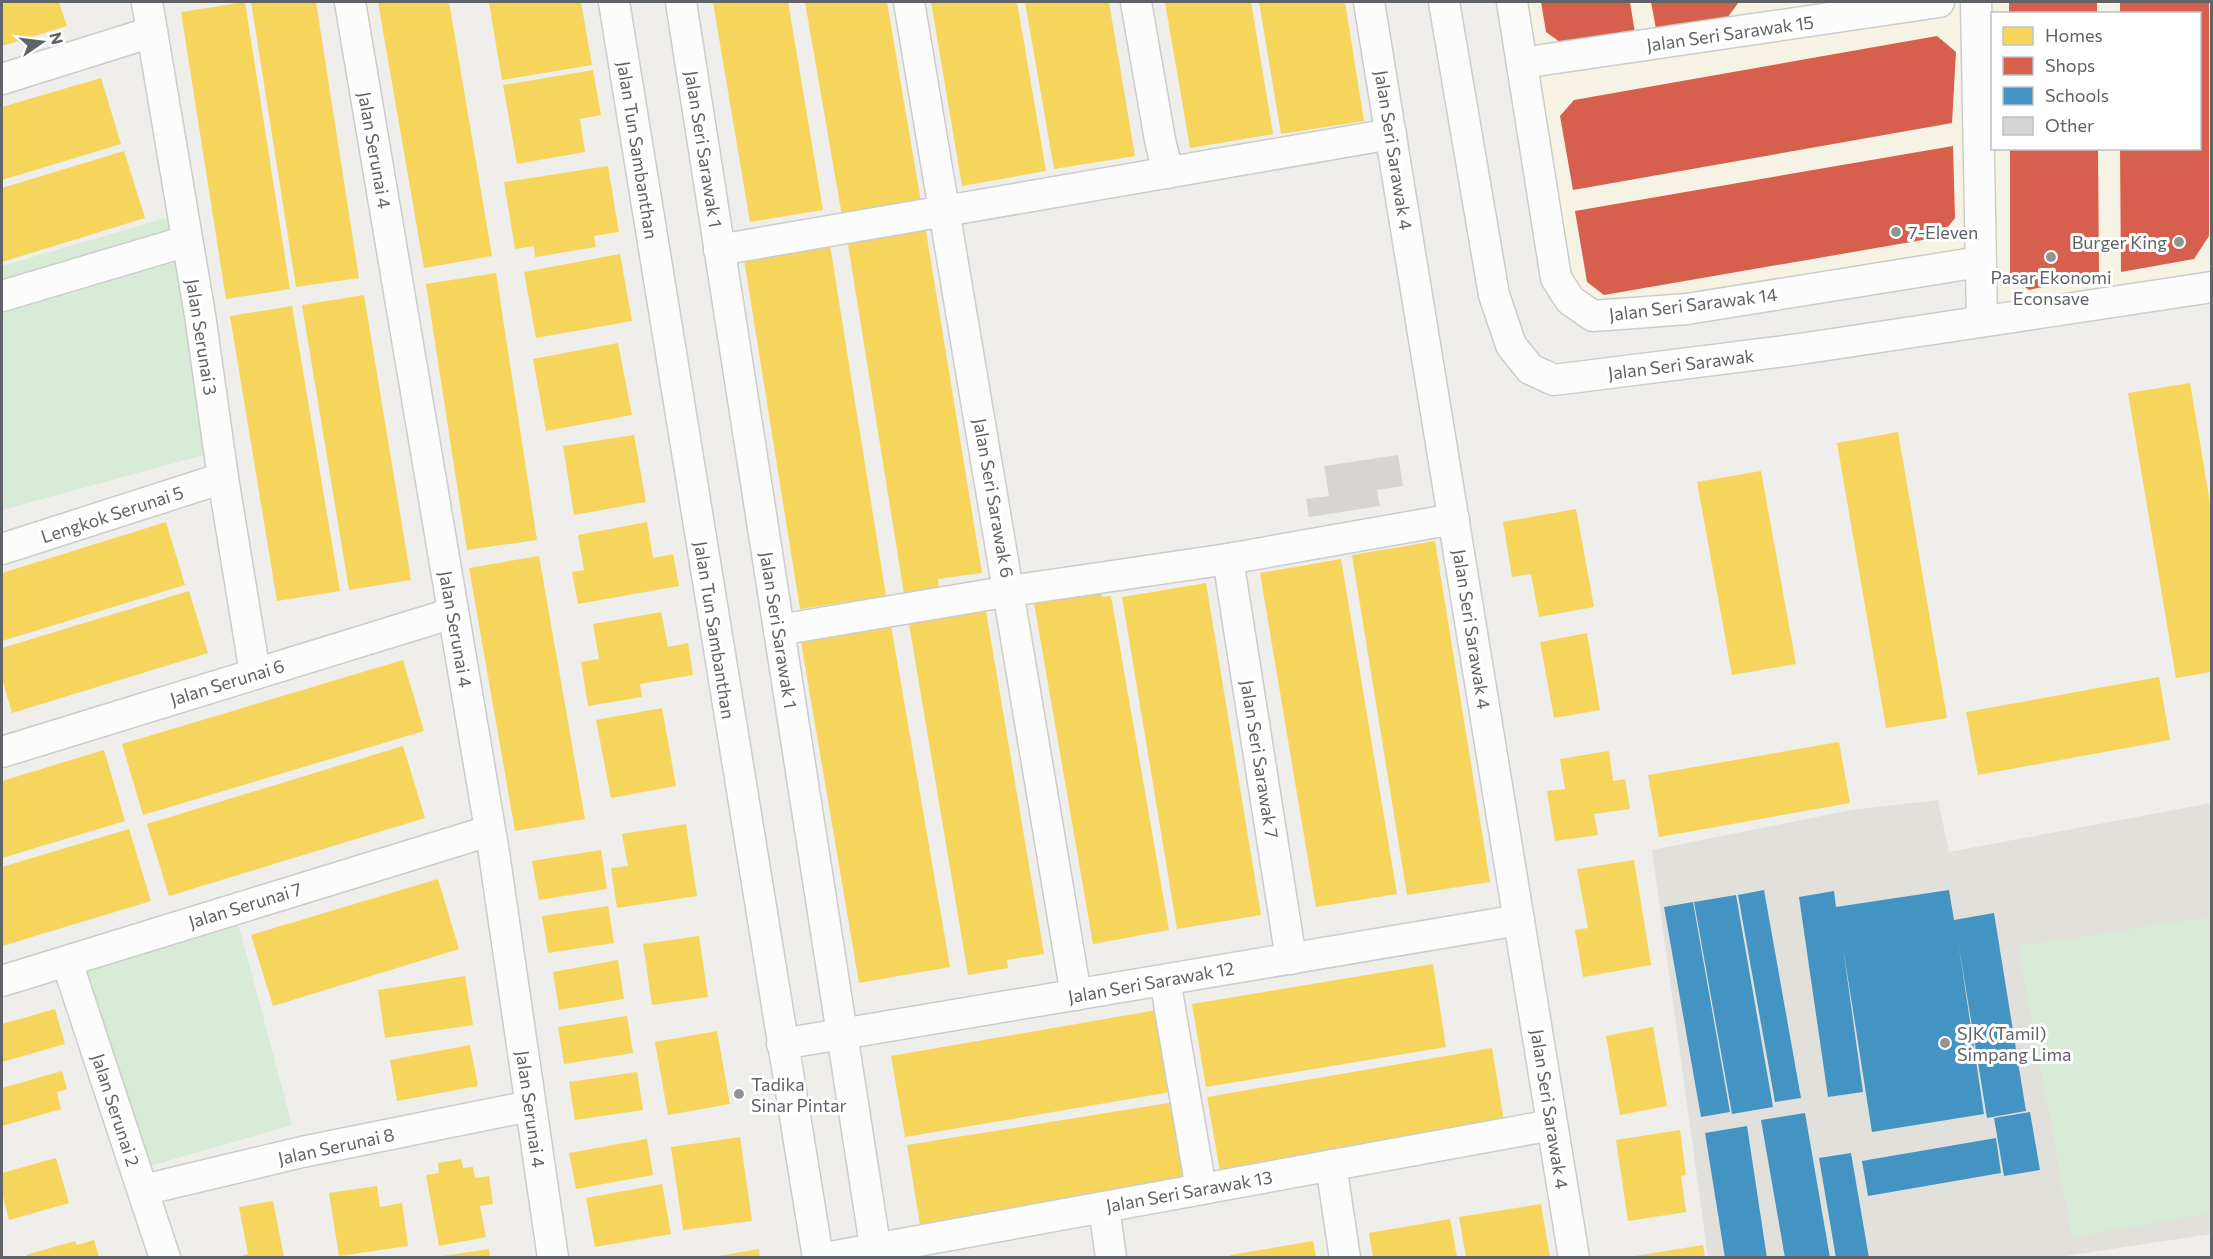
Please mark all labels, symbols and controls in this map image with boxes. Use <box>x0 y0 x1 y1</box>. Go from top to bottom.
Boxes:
street label: Jalan Seri Sarawak 15 <box>1645 10 1815 56</box>
north arrow <box>12 12 72 72</box>
legend <box>1991 12 2201 150</box>
text: Homes <box>2045 24 2103 46</box>
text: N <box>46 30 68 46</box>
text: Shops <box>2045 54 2095 76</box>
street label: Jalan Tun Sambanthan <box>613 60 663 240</box>
street label: Jalan Seri Sarawak 4 <box>1370 68 1418 232</box>
street label: Jalan Seri Sarawak 1 <box>681 69 727 229</box>
text: Schools <box>2045 84 2109 106</box>
street label: Jalan Serunai 4 <box>354 90 396 210</box>
text: Other <box>2045 114 2094 136</box>
place label: 7-Eleven <box>1908 221 1978 243</box>
marker: 7-Eleven <box>1889 225 1903 239</box>
place label: Burger King <box>2072 231 2167 253</box>
marker: Burger King <box>2172 235 2186 249</box>
marker: Pasar Ekonomi Econsave <box>2044 250 2058 264</box>
place label: Pasar Ekonomi Econsave <box>1990 266 2112 309</box>
street label: Jalan Serunai 3 <box>182 277 222 397</box>
street label: Jalan Seri Sarawak 14 <box>1608 283 1779 325</box>
street label: Jalan Seri Sarawak <box>1607 344 1756 384</box>
street label: Jalan Seri Sarawak 6 <box>969 416 1019 580</box>
street label: Lengkok Serunai 5 <box>38 481 186 547</box>
street label: Jalan Tun Sambanthan <box>690 540 740 720</box>
street label: Jalan Seri Sarawak 4 <box>1448 547 1496 711</box>
street label: Jalan Seri Sarawak 1 <box>756 550 802 710</box>
street label: Jalan Serunai 4 <box>435 569 477 689</box>
street label: Jalan Serunai 6 <box>167 654 287 710</box>
street label: Jalan Seri Sarawak 7 <box>1237 678 1283 840</box>
street label: Jalan Serunai 7 <box>186 877 304 933</box>
street label: Jalan Seri Sarawak 12 <box>1066 957 1236 1007</box>
place label: SJK (Tamil) Simpang Lima <box>1957 1022 2072 1065</box>
street label: Jalan Seri Sarawak 4 <box>1526 1027 1574 1191</box>
marker: SJK (Tamil) Simpang Lima <box>1938 1036 1952 1050</box>
street label: Jalan Serunai 4 <box>512 1049 550 1169</box>
street label: Jalan Serunai 2 <box>87 1051 145 1169</box>
place label: Tadika Sinar Pintar <box>751 1073 847 1116</box>
marker: Tadika Sinar Pintar <box>732 1087 746 1101</box>
street label: Jalan Serunai 8 <box>276 1123 396 1169</box>
street label: Jalan Seri Sarawak 13 <box>1104 1166 1274 1216</box>

